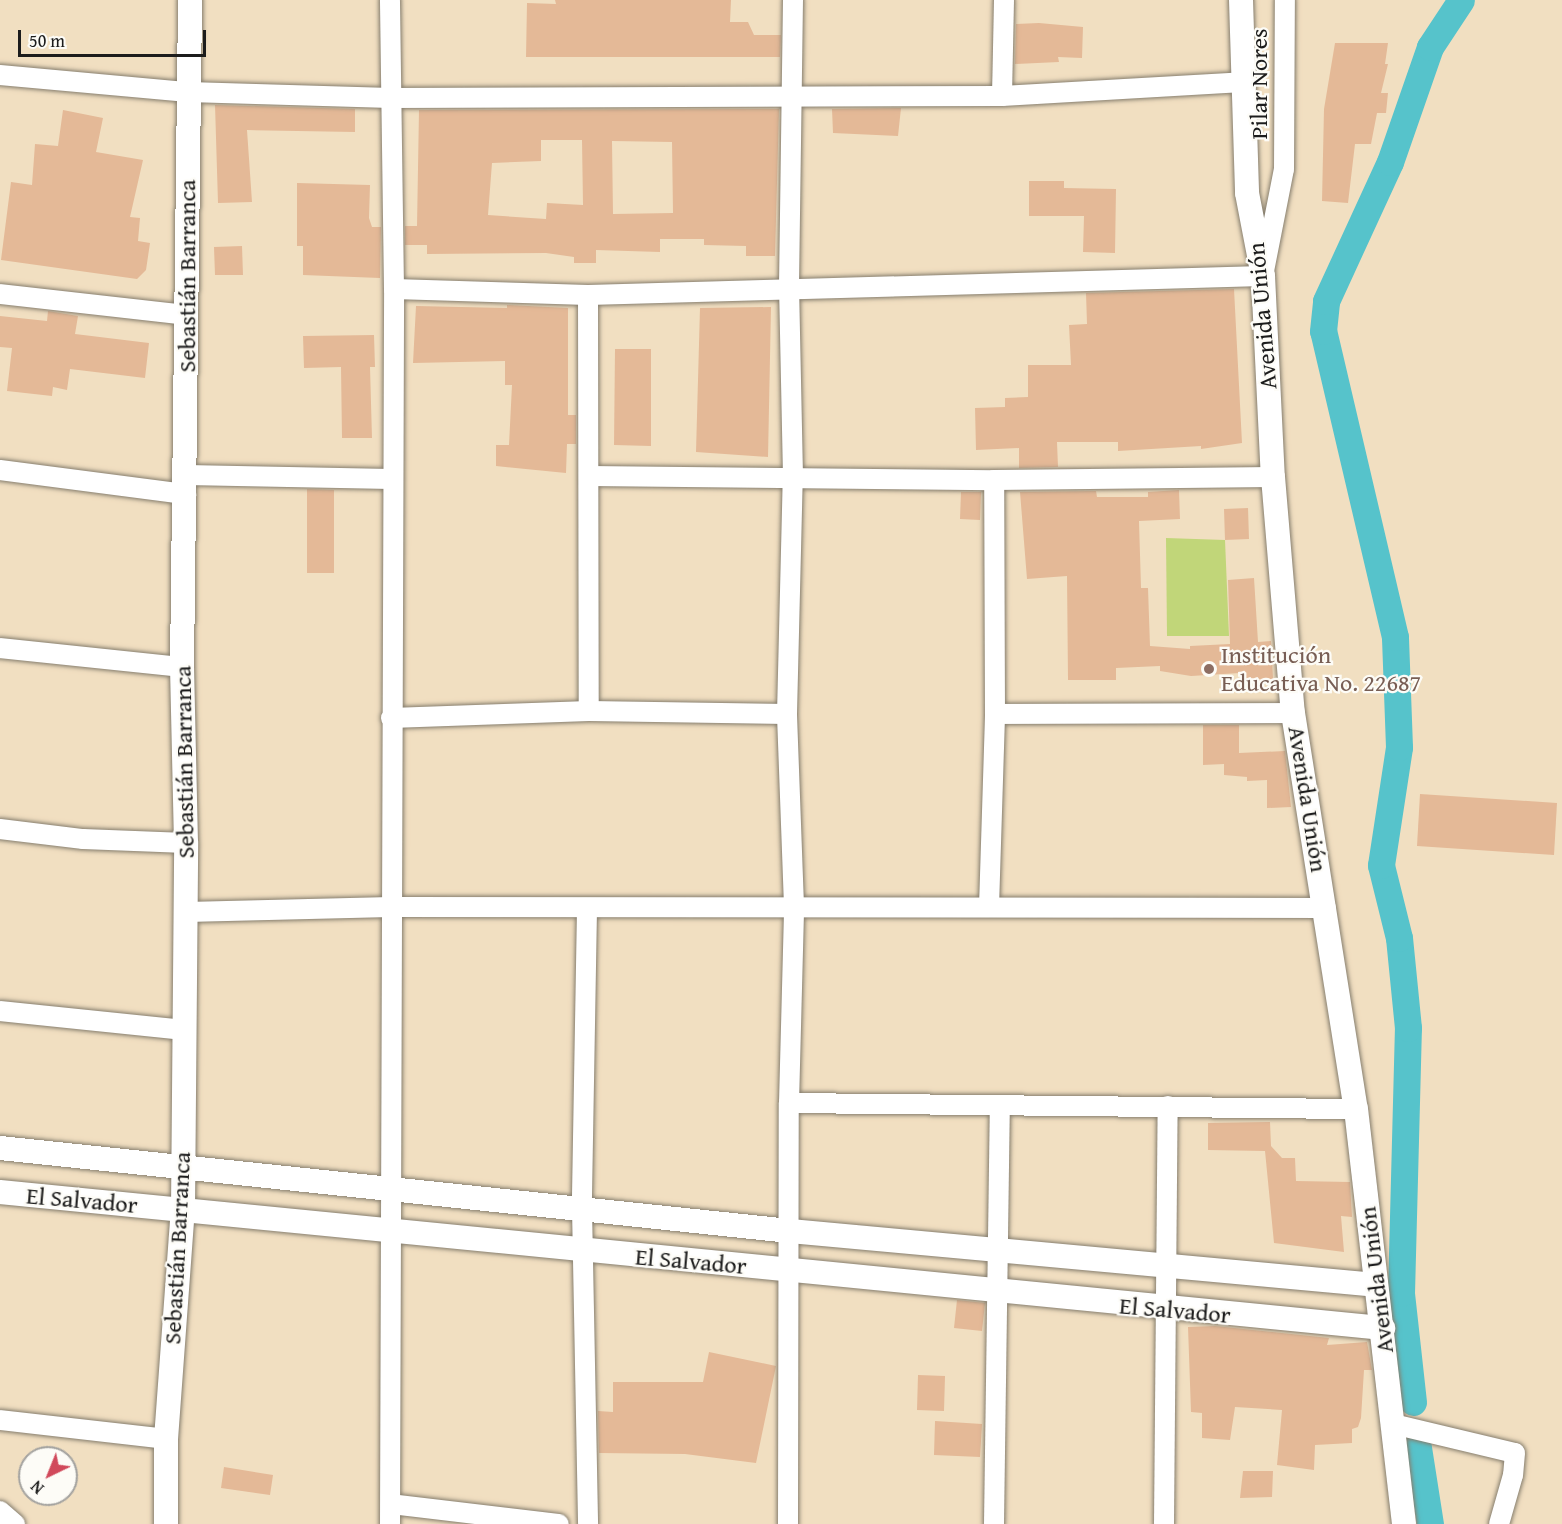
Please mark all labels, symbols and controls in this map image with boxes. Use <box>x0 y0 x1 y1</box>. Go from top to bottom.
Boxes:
scale bar <box>21 18 208 56</box>
text: 50 m <box>29 27 65 54</box>
street label: Pilar Nores <box>1245 28 1273 140</box>
street label: Sebastián Barranca <box>173 180 201 372</box>
street label: Avenida Unión <box>1241 241 1283 391</box>
place label: Institución Educativa No. 22687 <box>1221 641 1421 697</box>
marker: Institución Educativa No. 22687 <box>1202 662 1216 676</box>
street label: Sebastián Barranca <box>168 665 200 859</box>
street label: Avenida Unión <box>1282 724 1334 874</box>
street label: Sebastián Barranca <box>158 1151 196 1345</box>
street label: El Salvador <box>25 1181 139 1219</box>
street label: Avenida Unión <box>1353 1205 1399 1355</box>
street label: El Salvador <box>634 1242 748 1280</box>
street label: El Salvador <box>1118 1291 1232 1329</box>
north arrow <box>18 1446 78 1506</box>
text: N <box>25 1475 49 1500</box>

